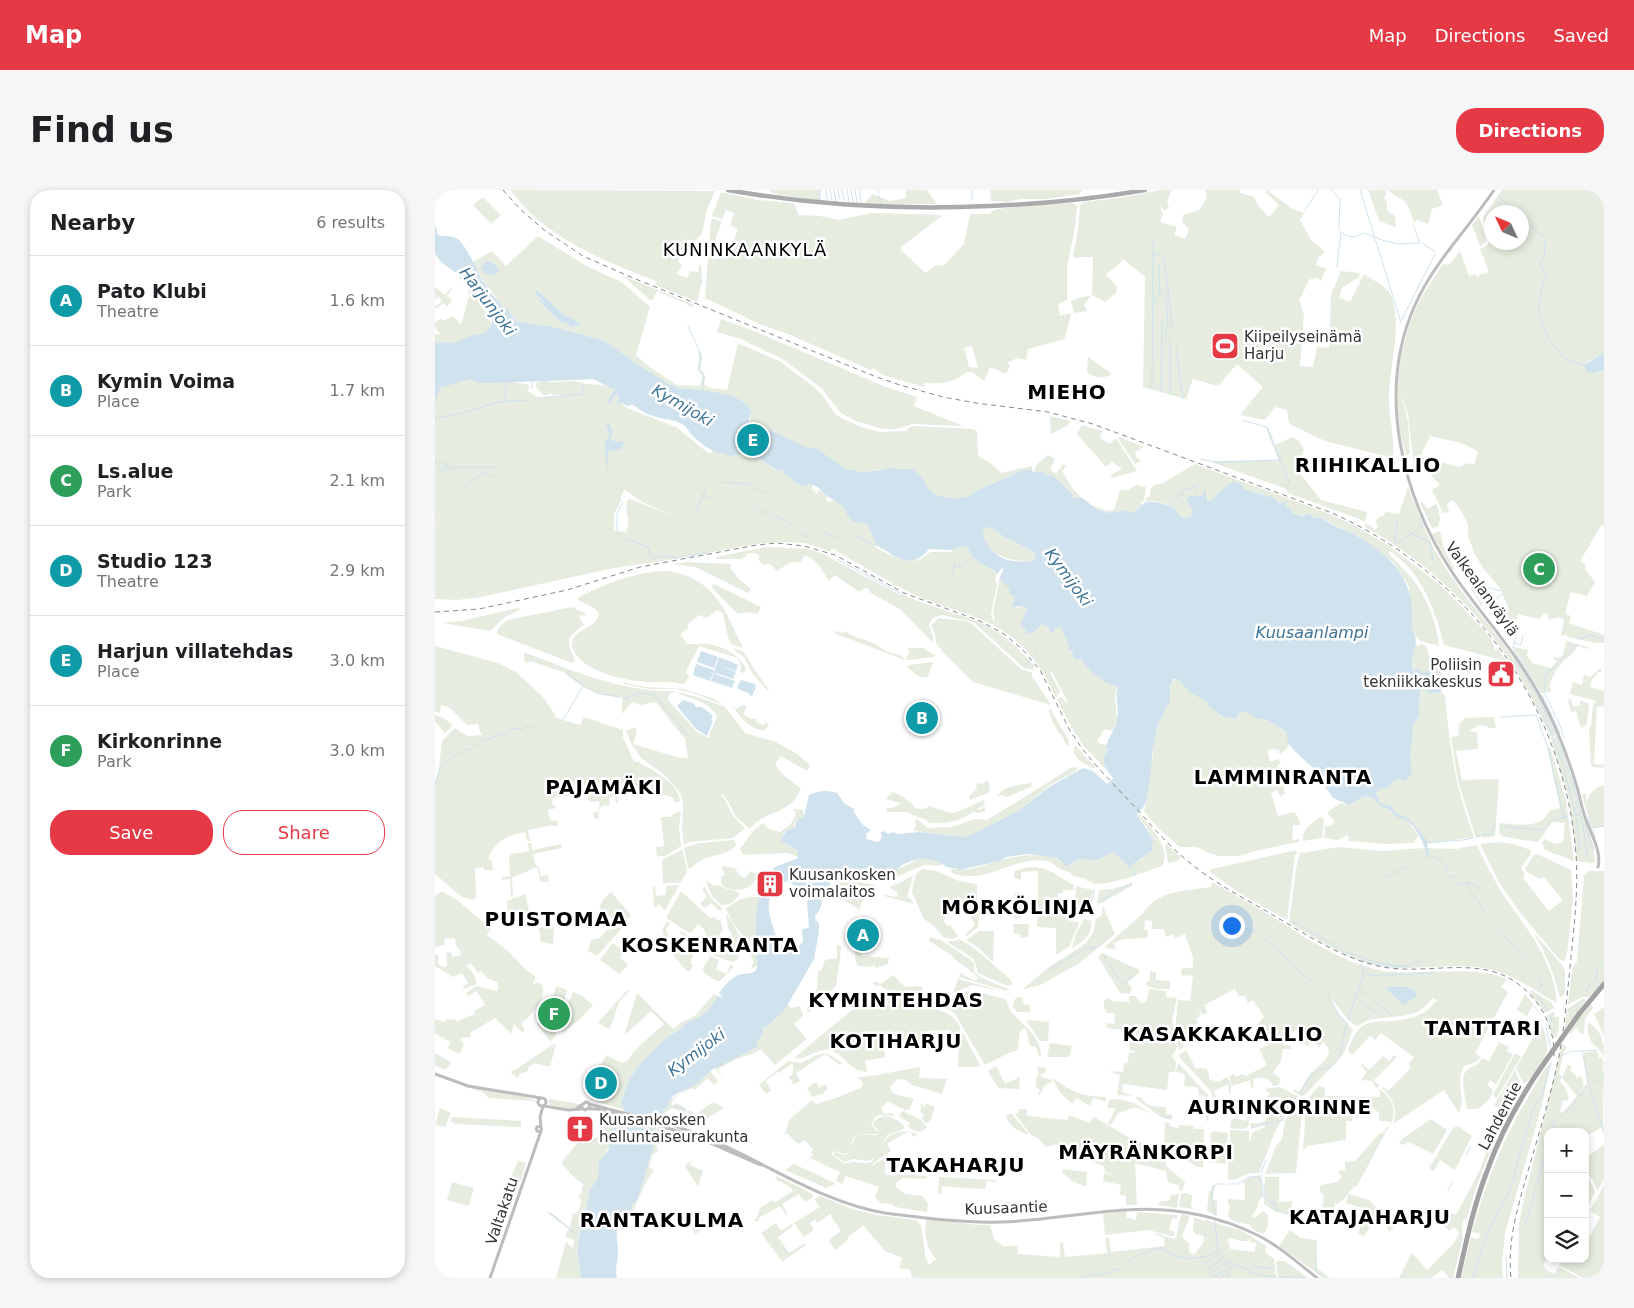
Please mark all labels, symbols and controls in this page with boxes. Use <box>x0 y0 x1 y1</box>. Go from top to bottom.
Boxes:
text: Map <box>25 21 82 49</box>
text: Map <box>1369 25 1407 46</box>
text: Directions <box>1435 25 1525 46</box>
text: Saved <box>1553 25 1609 46</box>
button: Directions <box>1456 108 1604 153</box>
text: Find us <box>30 110 174 150</box>
north arrow <box>1484 205 1529 250</box>
text: Nearby <box>50 211 135 235</box>
text: 6 results <box>316 213 385 232</box>
district label: KUNINKAANKYLÄ <box>663 239 827 260</box>
water label: Harjunjoki <box>456 263 520 340</box>
text: Pato Klubi <box>97 280 207 302</box>
text: A <box>60 291 72 310</box>
text: 1.6 km <box>330 291 385 310</box>
text: Theatre <box>97 302 159 321</box>
place label: Kiipeilyseinämä Harju <box>1244 328 1362 363</box>
sports icon: Kiipeilyseinämä Harju <box>1210 331 1240 361</box>
text: Kymin Voima <box>97 370 235 392</box>
water label: Kymijoki <box>649 380 717 431</box>
district label: MIEHO <box>1027 380 1107 404</box>
text: B <box>60 381 72 400</box>
text: 1.7 km <box>330 381 385 400</box>
text: Place <box>97 392 140 411</box>
pin: E <box>737 421 769 459</box>
district label: RIIHIKALLIO <box>1295 453 1441 477</box>
text: Ls.alue <box>97 460 173 482</box>
text: C <box>60 471 72 490</box>
text: 2.1 km <box>330 471 385 490</box>
text: Park <box>97 482 132 501</box>
street label: Valkealanväylä <box>1442 538 1522 640</box>
water label: Kymijoki <box>1041 544 1096 611</box>
text: Studio 123 <box>97 550 213 572</box>
pin: C <box>1523 550 1555 588</box>
text: D <box>59 561 73 580</box>
text: 2.9 km <box>330 561 385 580</box>
text: Theatre <box>97 572 159 591</box>
water label: Kuusaanlampi <box>1256 623 1369 642</box>
text: Harjun villatehdas <box>97 640 293 662</box>
text: E <box>61 651 71 670</box>
text: 3.0 km <box>330 651 385 670</box>
place label: Poliisin tekniikkakeskus <box>1363 656 1482 691</box>
public building icon: Poliisin tekniikkakeskus <box>1486 659 1516 689</box>
text: Place <box>97 662 140 681</box>
pin: B <box>906 699 938 737</box>
text: Kirkonrinne <box>97 730 222 752</box>
text: F <box>61 741 71 760</box>
text: 3.0 km <box>330 741 385 760</box>
text: Park <box>97 752 132 771</box>
district label: LAMMINRANTA <box>1194 765 1372 789</box>
district label: PAJAMÄKI <box>545 775 663 799</box>
button: Save <box>50 810 213 855</box>
button: Share <box>223 810 385 855</box>
place label: Kuusankosken voimalaitos <box>789 866 896 901</box>
building icon: Kuusankosken voimalaitos <box>755 869 785 899</box>
district label: MÖRKÖLINJA <box>941 895 1095 919</box>
district label: PUISTOMAA <box>484 907 628 931</box>
your location <box>1219 913 1245 939</box>
pin: A <box>847 916 879 954</box>
district label: KOSKENRANTA <box>621 933 799 957</box>
district label: KYMINTEHDAS <box>808 988 984 1012</box>
pin: F <box>538 995 570 1033</box>
district label: TANTTARI <box>1425 1016 1541 1040</box>
district label: KASAKKAKALLIO <box>1122 1022 1324 1046</box>
water label: Kymijoki <box>664 1024 729 1080</box>
district label: KOTIHARJU <box>830 1029 962 1053</box>
pin: D <box>585 1064 617 1102</box>
street label: Lahdentie <box>1475 1079 1525 1153</box>
district label: AURINKORINNE <box>1188 1095 1372 1119</box>
place label: Kuusankosken helluntaiseurakunta <box>599 1111 749 1146</box>
church icon: Kuusankosken helluntaiseurakunta <box>565 1114 595 1144</box>
map controls <box>1544 1128 1589 1263</box>
button: + <box>1544 1128 1589 1173</box>
district label: MÄYRÄNKORPI <box>1058 1140 1234 1164</box>
district label: TAKAHARJU <box>887 1153 1025 1177</box>
button: − <box>1544 1173 1589 1218</box>
street label: Valtakatu <box>482 1175 522 1247</box>
street label: Kuusaantie <box>964 1198 1048 1218</box>
district label: KATAJAHARJU <box>1289 1205 1451 1229</box>
district label: RANTAKULMA <box>580 1208 744 1232</box>
button: layers <box>1544 1218 1589 1263</box>

